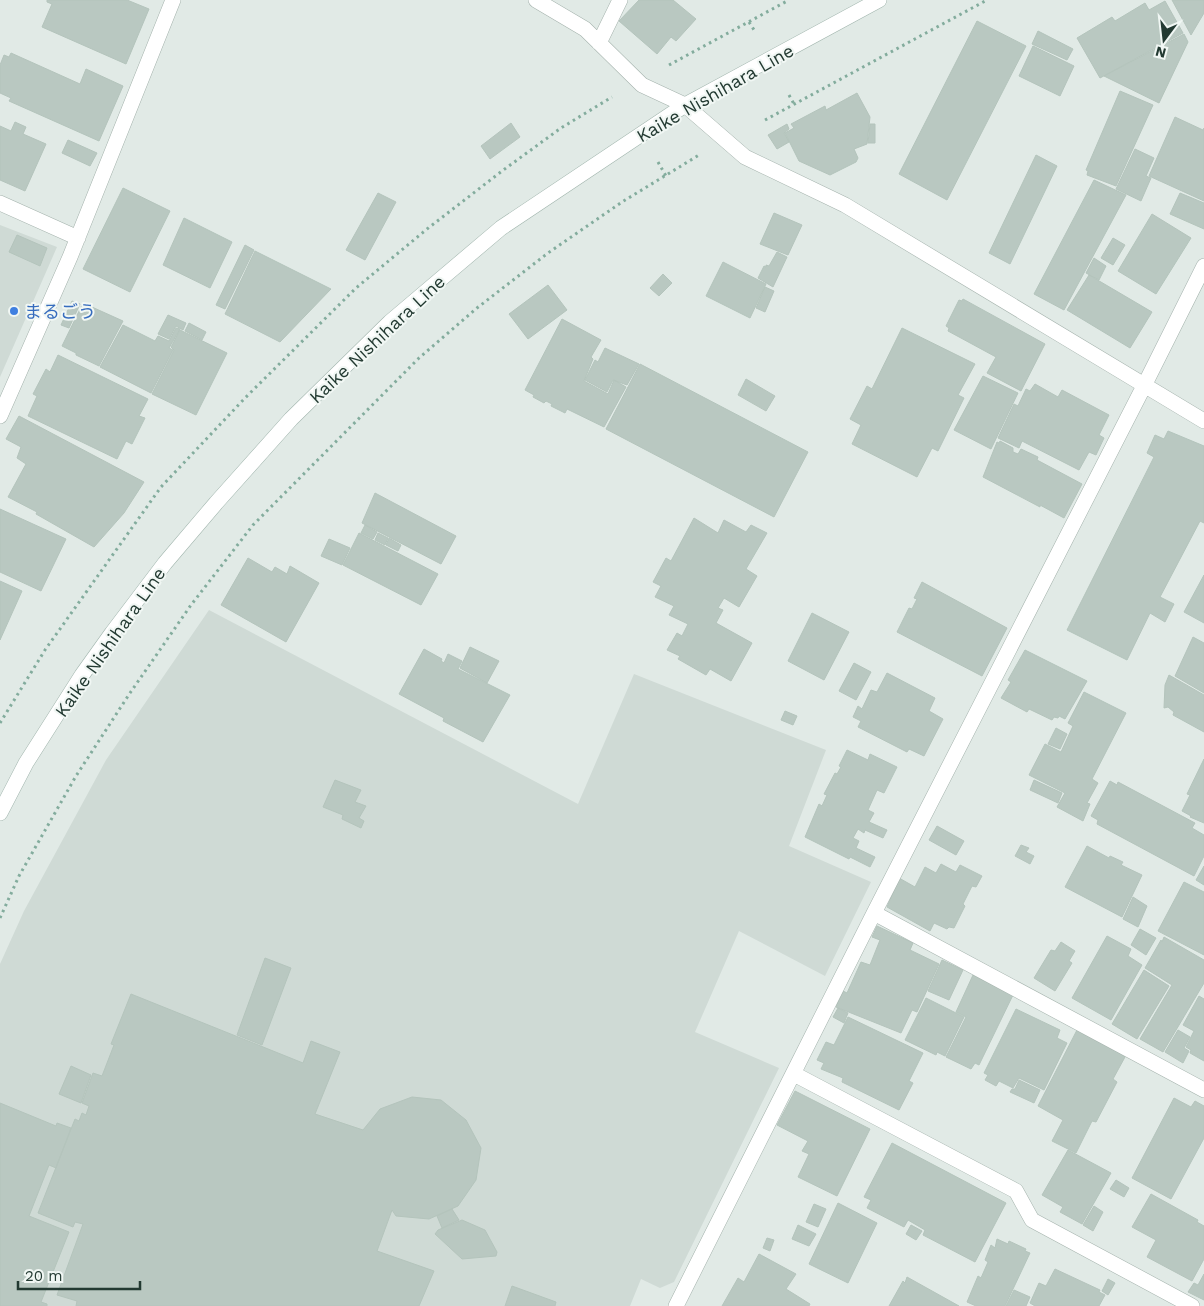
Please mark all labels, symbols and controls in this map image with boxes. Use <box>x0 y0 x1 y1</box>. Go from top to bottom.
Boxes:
north arrow <box>1139 15 1189 65</box>
street label: Kaike Nishihara Line <box>633 39 797 147</box>
text: N <box>1154 43 1168 62</box>
street label: Kaike Nishihara Line <box>305 271 449 407</box>
place label: まるごう <box>24 301 96 322</box>
marker: まるごう <box>8 305 20 317</box>
street label: Kaike Nishihara Line <box>50 563 170 721</box>
scale bar <box>18 1258 140 1290</box>
text: 20 m <box>25 1267 63 1285</box>

